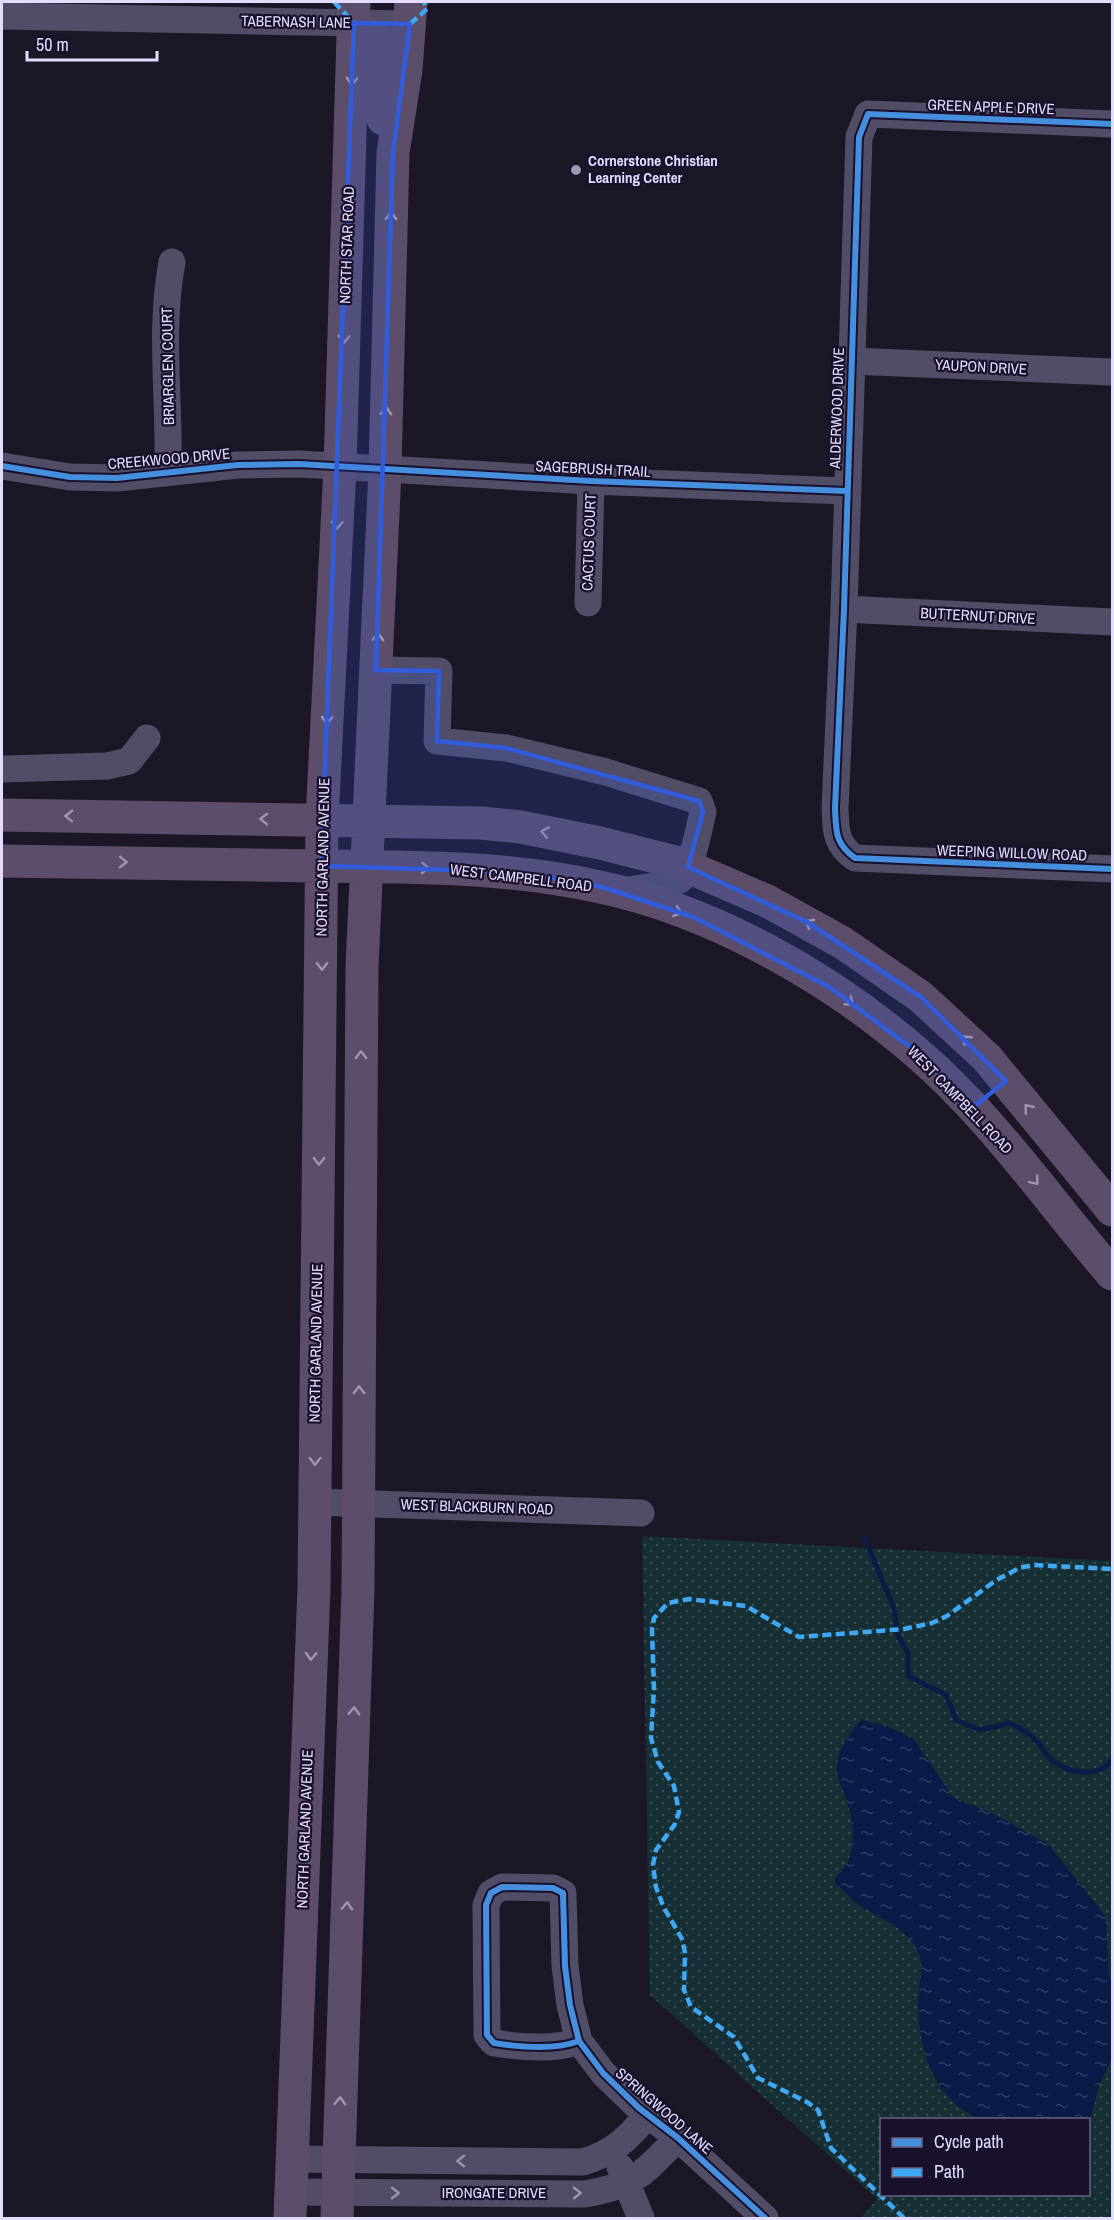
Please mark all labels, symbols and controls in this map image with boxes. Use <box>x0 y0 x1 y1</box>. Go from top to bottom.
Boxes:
street label: TABERNASH LANE <box>241 10 351 33</box>
scale bar <box>27 24 158 62</box>
text: 50 m <box>36 32 69 57</box>
one-way arrow <box>346 77 358 86</box>
street label: GREEN APPLE DRIVE <box>927 94 1055 119</box>
place label: Cornerstone Christian Learning Center <box>588 150 718 188</box>
marker: Cornerstone Christian Learning Center <box>569 163 583 177</box>
street label: NORTH STAR ROAD <box>334 186 359 304</box>
one-way arrow <box>385 212 397 221</box>
street label: BRIARGLEN COURT <box>156 306 179 425</box>
one-way arrow <box>338 335 350 344</box>
street label: ALDERWOOD DRIVE <box>824 347 849 470</box>
street label: YAUPON DRIVE <box>935 354 1028 379</box>
one-way arrow <box>380 407 393 416</box>
street label: CREEKWOOD DRIVE <box>107 443 231 474</box>
street label: SAGEBRUSH TRAIL <box>535 455 651 482</box>
street label: CACTUS COURT <box>576 492 601 591</box>
one-way arrow <box>331 521 344 530</box>
street label: BUTTERNUT DRIVE <box>920 602 1036 629</box>
one-way arrow <box>371 632 384 641</box>
one-way arrow <box>321 716 334 725</box>
street label: NORTH GARLAND AVENUE <box>311 777 334 937</box>
one-way arrow <box>64 809 73 822</box>
one-way arrow <box>259 812 268 825</box>
one-way arrow <box>540 826 550 839</box>
street label: WEEPING WILLOW ROAD <box>937 839 1088 866</box>
one-way arrow <box>118 856 127 868</box>
street label: WEST CAMPBELL ROAD <box>449 858 593 897</box>
one-way arrow <box>421 862 430 874</box>
one-way arrow <box>672 904 683 917</box>
one-way arrow <box>805 919 816 930</box>
one-way arrow <box>316 962 328 971</box>
one-way arrow <box>843 995 854 1006</box>
one-way arrow <box>962 1035 973 1046</box>
street label: WEST CAMPBELL ROAD <box>903 1041 1018 1158</box>
one-way arrow <box>355 1051 367 1060</box>
one-way arrow <box>1024 1104 1035 1115</box>
one-way arrow <box>313 1157 325 1166</box>
one-way arrow <box>1028 1174 1039 1185</box>
street label: NORTH GARLAND AVENUE <box>304 1263 327 1423</box>
one-way arrow <box>353 1385 365 1394</box>
one-way arrow <box>308 1457 321 1466</box>
street label: WEST BLACKBURN ROAD <box>400 1493 554 1520</box>
one-way arrow <box>305 1652 318 1661</box>
one-way arrow <box>347 1706 360 1715</box>
street label: NORTH GARLAND AVENUE <box>291 1749 318 1909</box>
one-way arrow <box>341 1901 353 1910</box>
street label: SPRINGWOOD LANE <box>611 2063 717 2159</box>
one-way arrow <box>334 2096 347 2105</box>
legend <box>880 2118 1090 2196</box>
text: Cycle path <box>934 2129 1004 2154</box>
one-way arrow <box>456 2155 465 2167</box>
text: Path <box>934 2159 964 2184</box>
street label: IRONGATE DRIVE <box>442 2182 546 2203</box>
one-way arrow <box>391 2186 400 2199</box>
one-way arrow <box>573 2187 582 2199</box>

